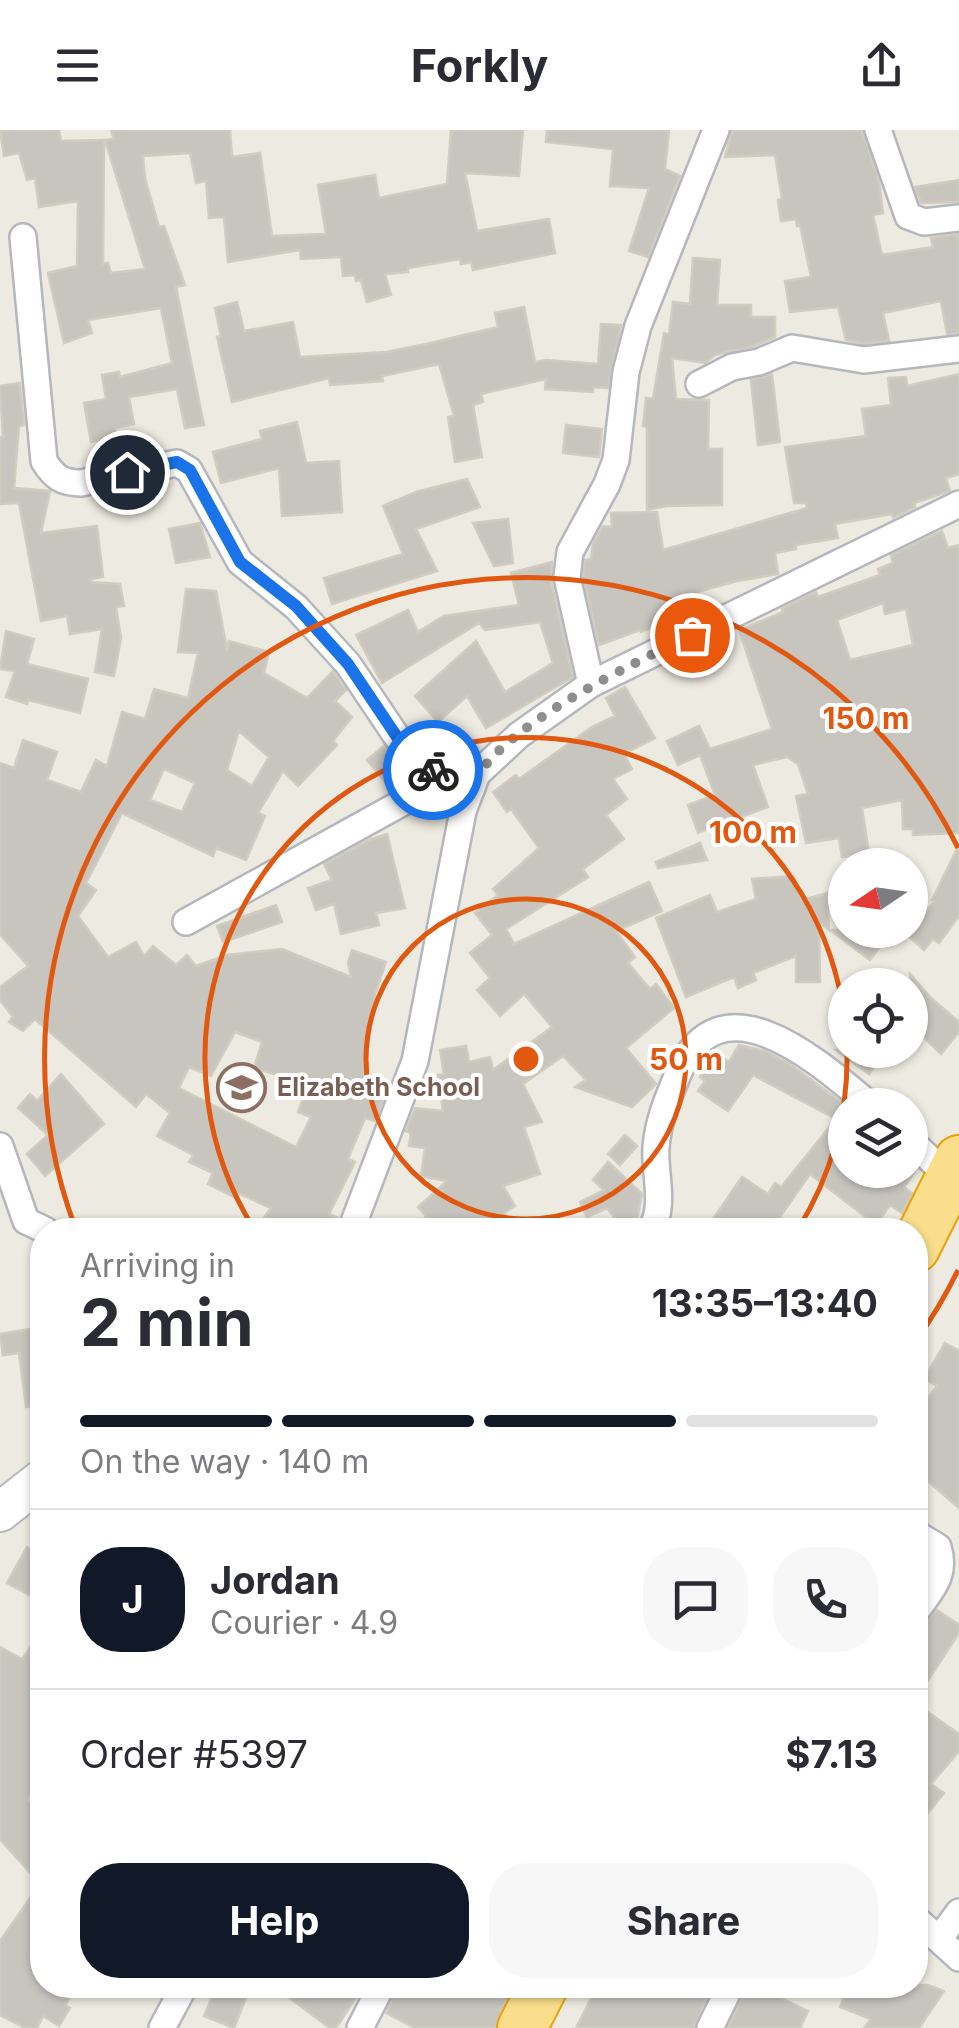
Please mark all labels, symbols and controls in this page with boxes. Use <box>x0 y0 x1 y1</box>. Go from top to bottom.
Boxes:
icon: menu <box>50 38 105 93</box>
text: Forkly <box>411 38 548 93</box>
icon: share <box>854 38 909 93</box>
pin <box>85 430 170 515</box>
icon: home <box>100 445 155 500</box>
pin <box>650 593 735 678</box>
icon: bag <box>665 608 720 663</box>
text: 150 m <box>823 700 909 736</box>
courier <box>383 720 483 820</box>
icon: bike <box>406 743 461 798</box>
text: 100 m <box>709 814 797 850</box>
north arrow <box>828 848 928 948</box>
map controls <box>828 848 928 1188</box>
button: locate <box>828 968 928 1068</box>
centre of rings <box>508 1041 544 1077</box>
text: 50 m <box>649 1041 723 1077</box>
school or university icon: Elizabeth School <box>216 1061 268 1113</box>
place label: Elizabeth School <box>277 1072 480 1102</box>
button: layers <box>828 1088 928 1188</box>
text: Arriving in <box>80 1246 235 1285</box>
text: 13:35–13:40 <box>652 1280 878 1326</box>
text: 2 min <box>80 1283 254 1362</box>
text: On the way · 140 m <box>80 1442 369 1481</box>
button: chat <box>643 1547 748 1652</box>
button: phone <box>773 1547 878 1652</box>
text: Jordan <box>210 1557 340 1603</box>
text: J <box>121 1576 144 1622</box>
text: Courier · 4.9 <box>210 1603 398 1642</box>
text: Order #5397 <box>80 1731 308 1777</box>
text: $7.13 <box>786 1731 878 1777</box>
button: Help <box>80 1863 469 1978</box>
button: Share <box>489 1863 878 1978</box>

